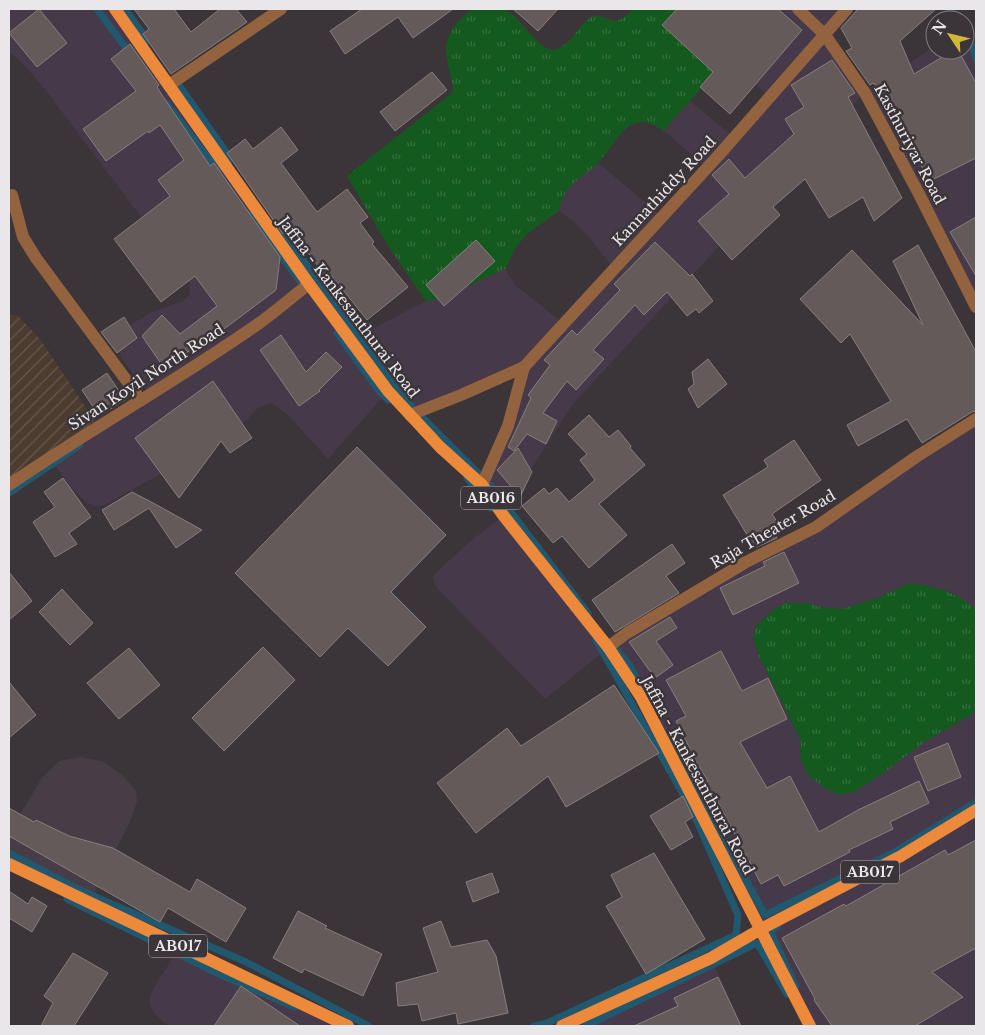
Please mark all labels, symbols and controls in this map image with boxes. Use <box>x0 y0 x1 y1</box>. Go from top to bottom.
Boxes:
north arrow <box>925 10 975 60</box>
text: N <box>928 17 951 38</box>
street label: Kasthuriyar Road <box>870 80 950 208</box>
street label: Kannathiddy Road <box>608 132 720 250</box>
street label: Jaffna - Kankesanthurai Road <box>273 211 424 402</box>
street label: Sivan Koyil North Road <box>65 320 227 434</box>
street label: Raja Theater Road <box>707 485 839 573</box>
road number: AB016 <box>461 486 521 509</box>
street label: Jaffna - Kankesanthurai Road <box>636 670 759 878</box>
road number: AB017 <box>841 860 899 884</box>
road number: AB017 <box>149 934 207 958</box>

